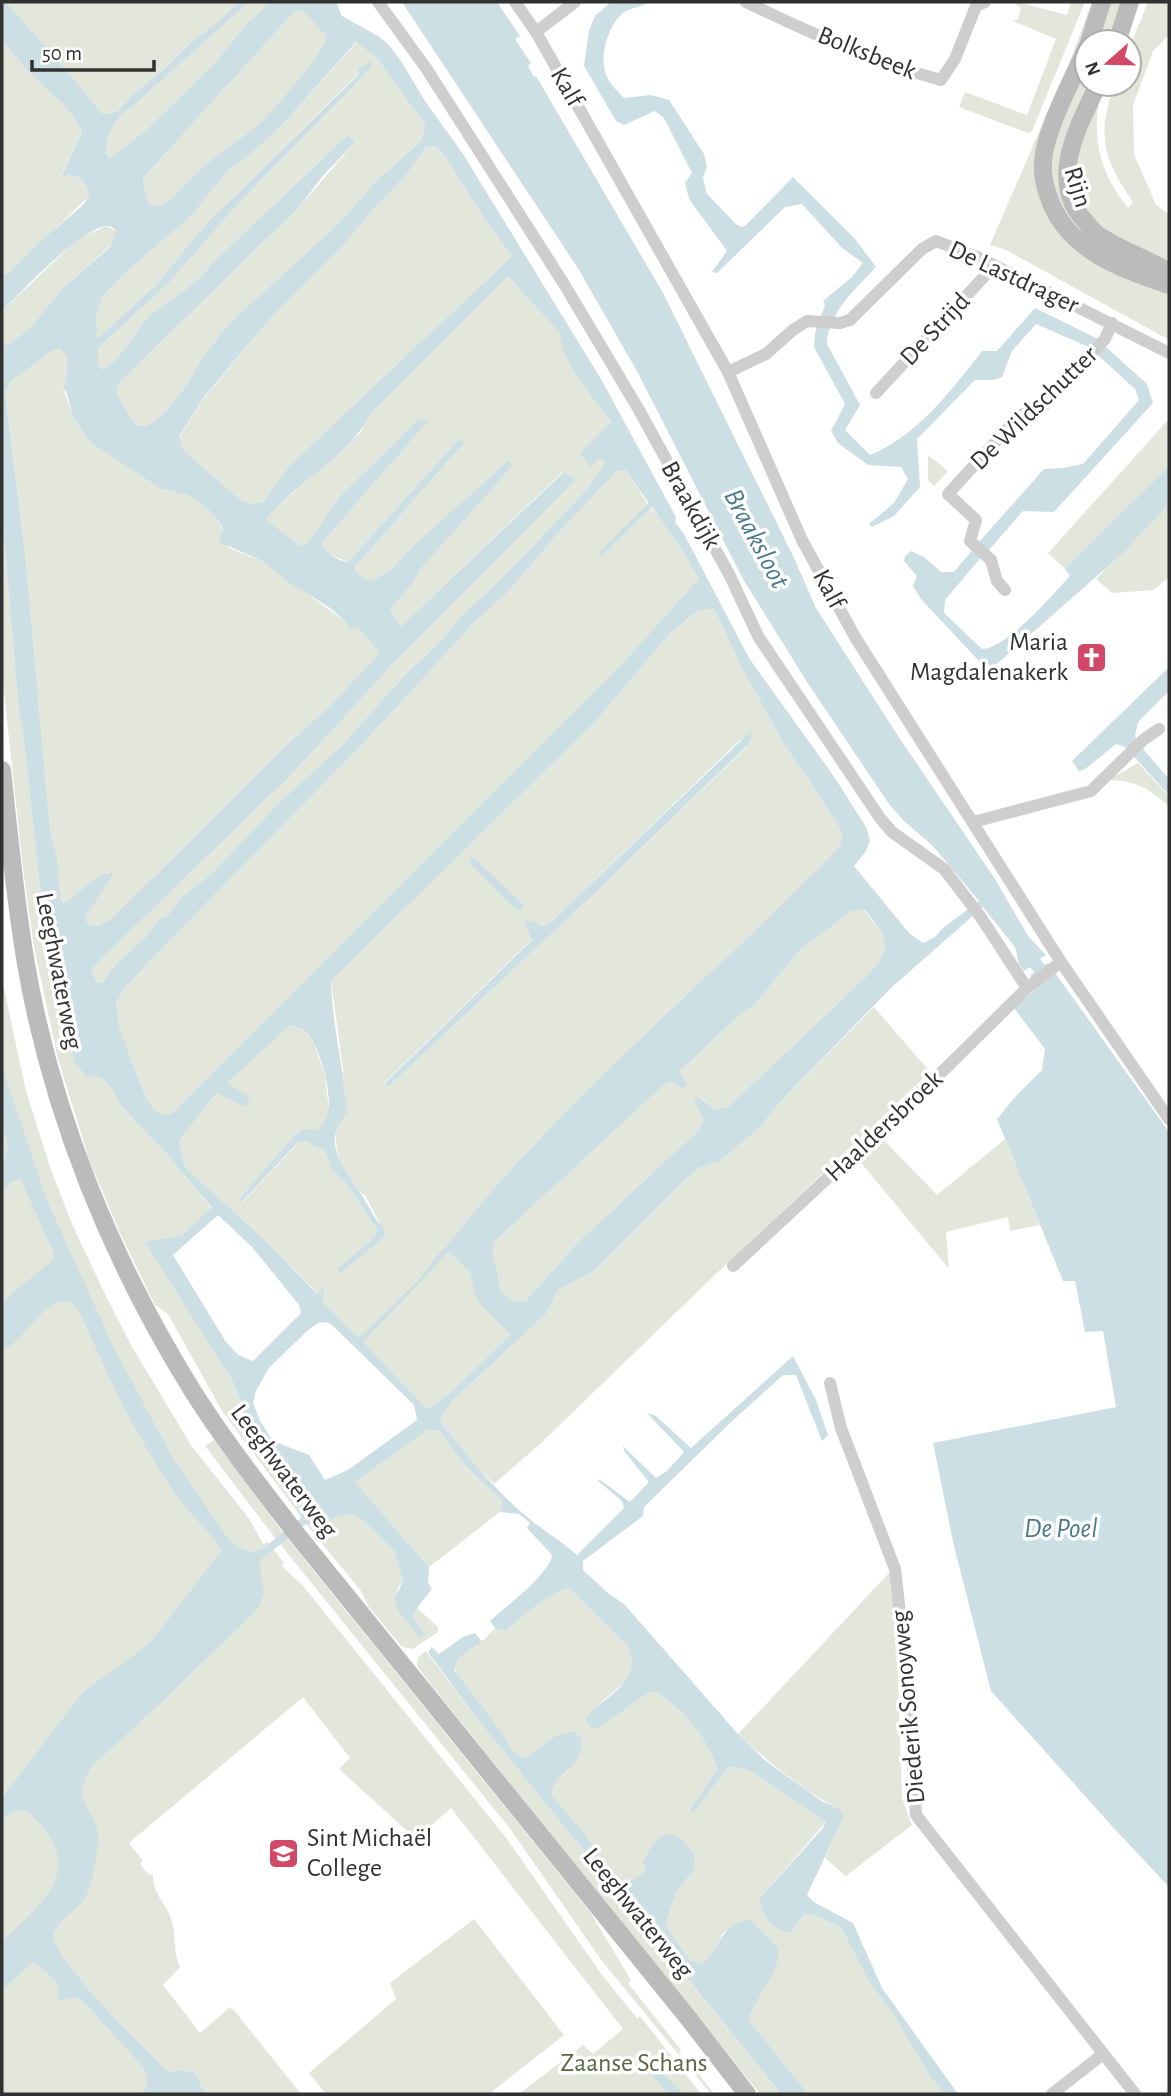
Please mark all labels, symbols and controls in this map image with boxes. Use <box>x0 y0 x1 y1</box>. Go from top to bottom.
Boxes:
street label: Bolksbeek <box>814 22 920 85</box>
scale bar <box>32 28 154 72</box>
north arrow <box>1073 28 1143 98</box>
text: 50 m <box>42 43 82 64</box>
text: N <box>1082 59 1105 78</box>
street label: Kalf <box>546 63 589 113</box>
street label: Rijn <box>1060 164 1096 210</box>
street label: De Lastdrager <box>945 236 1084 319</box>
street label: De Strijd <box>895 288 975 370</box>
street label: De Wildschutter <box>965 341 1103 475</box>
street label: Braakdijk <box>656 457 726 553</box>
water label: Braaksloot <box>718 484 794 594</box>
street label: Kalf <box>808 565 851 615</box>
place label: Maria Magdalenakerk <box>910 629 1068 685</box>
church icon: Maria Magdalenakerk <box>1074 640 1108 674</box>
street label: Leeghwaterweg <box>31 890 87 1052</box>
street label: Haaldersbroek <box>821 1065 948 1186</box>
street label: Leeghwaterweg <box>226 1400 342 1543</box>
water label: De Poel <box>1024 1515 1098 1543</box>
street label: Diederik Sonoyweg <box>887 1609 929 1805</box>
place label: Sint Michaël College <box>307 1825 432 1881</box>
school or university icon: Sint Michaël College <box>267 1836 301 1870</box>
street label: Leeghwaterweg <box>578 1843 698 1983</box>
park label: Zaanse Schans <box>561 2050 707 2076</box>

